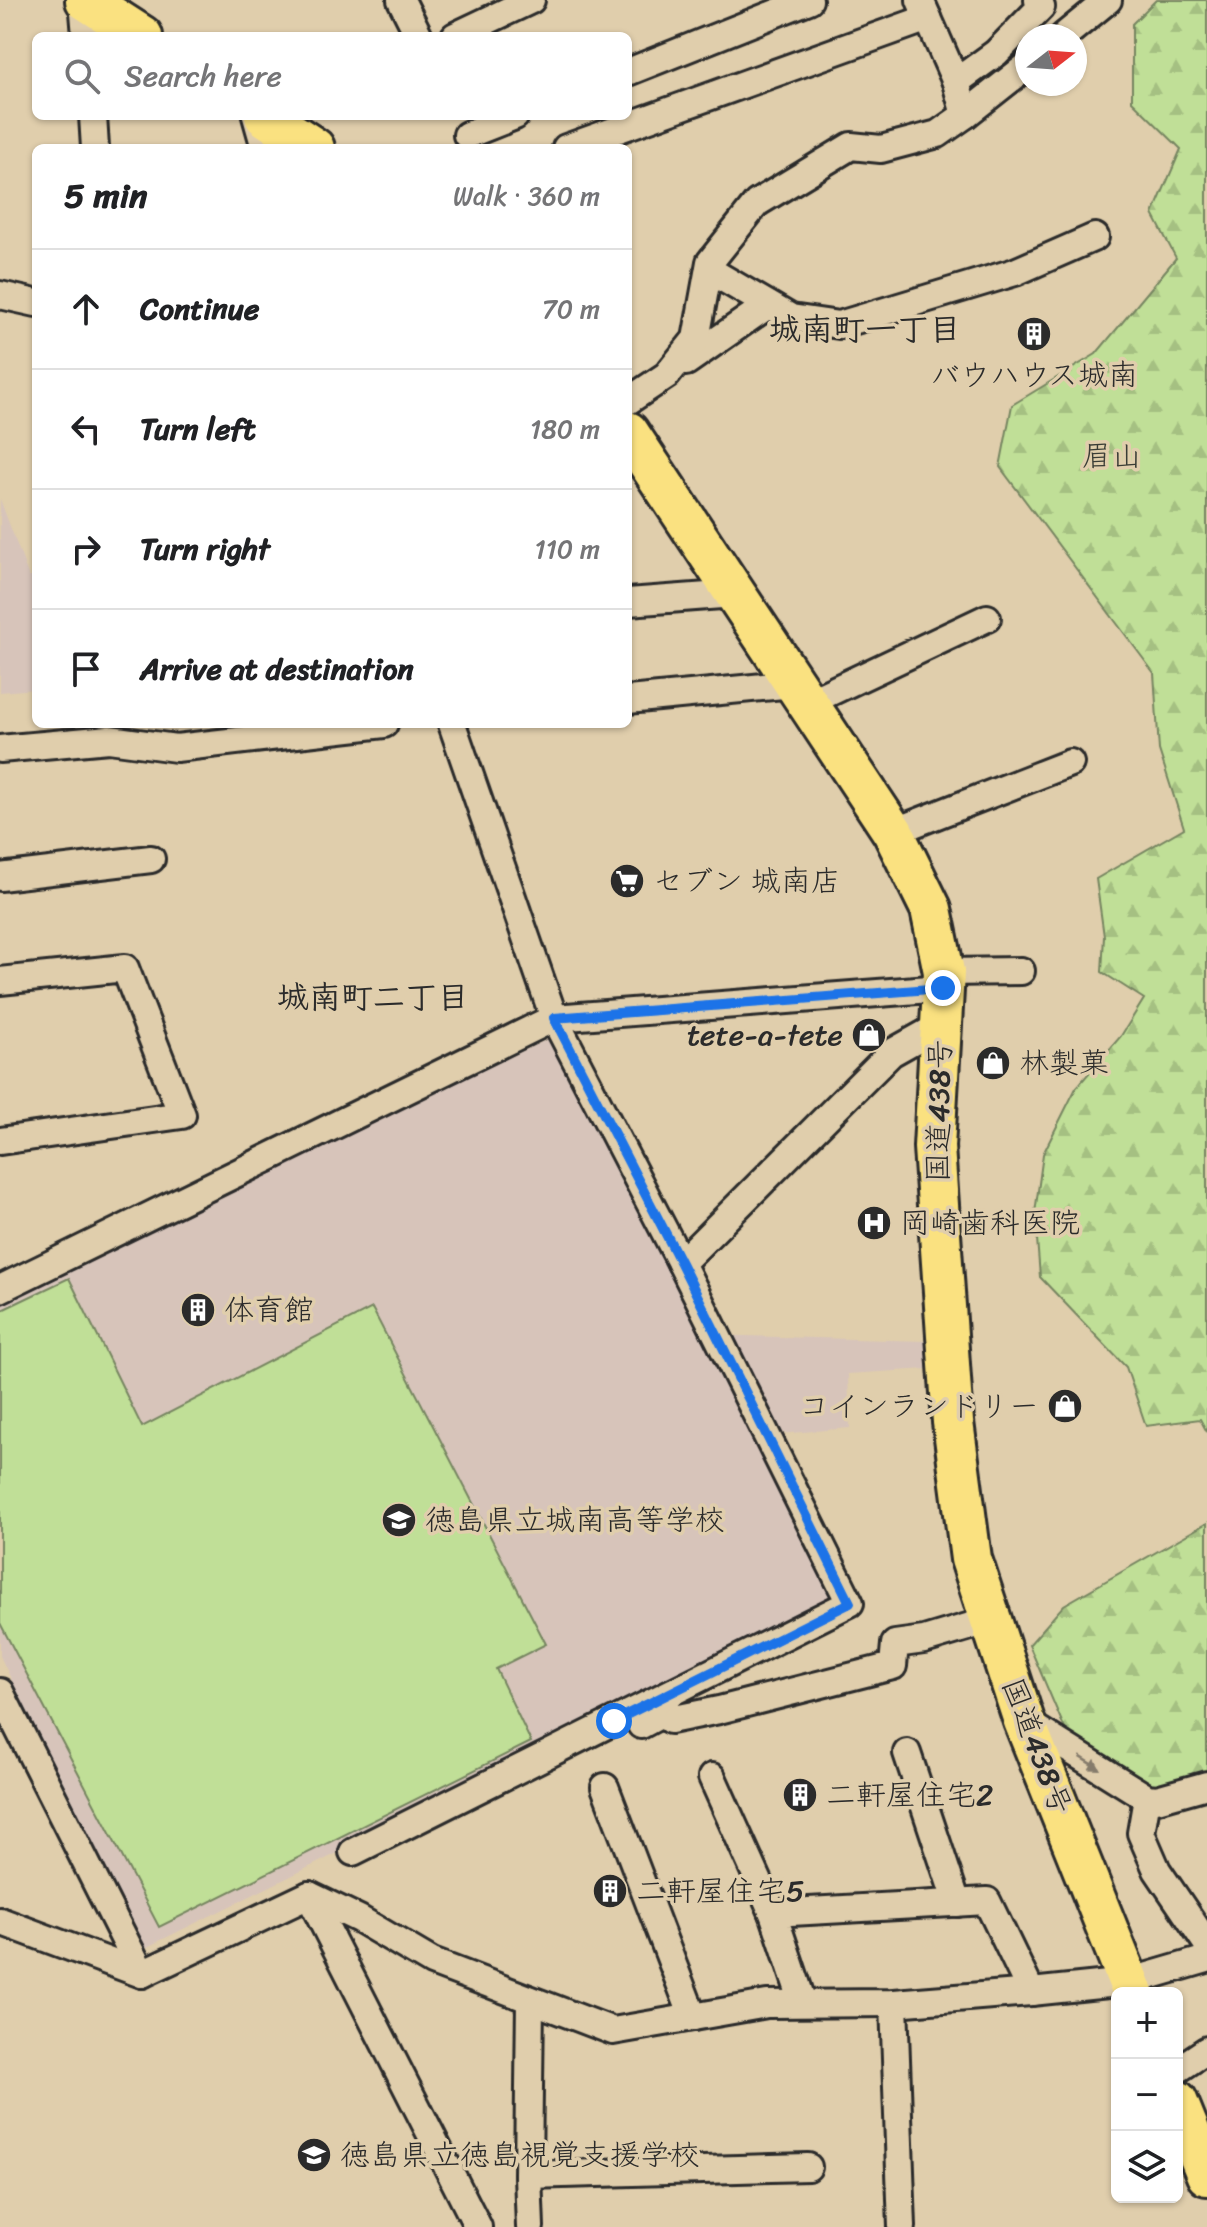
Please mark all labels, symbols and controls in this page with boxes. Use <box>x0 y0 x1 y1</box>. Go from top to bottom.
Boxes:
north arrow <box>1015 24 1087 96</box>
search box <box>32 32 632 120</box>
text: Search here <box>124 49 282 103</box>
icon: search <box>60 54 104 98</box>
text: 5 min <box>64 166 147 226</box>
text: Walk · 360 m <box>453 173 600 219</box>
text: Continue <box>140 282 259 336</box>
text: 70 m <box>542 286 600 332</box>
icon: ahead <box>64 287 108 331</box>
district label: 城南町一丁目 <box>769 301 961 358</box>
building icon: バウハウス城南 <box>1015 315 1053 353</box>
place label: バウハウス城南 <box>930 348 1138 402</box>
text: Turn left <box>140 402 256 456</box>
text: 180 m <box>530 406 600 452</box>
icon: left <box>64 407 108 451</box>
park label: 眉山 <box>1082 429 1142 483</box>
text: Turn right <box>140 522 270 576</box>
text: 110 m <box>535 526 600 572</box>
icon: right <box>64 527 108 571</box>
text: Arrive at destination <box>140 642 414 696</box>
icon: arrive <box>64 647 108 691</box>
place label: セブン 城南店 <box>653 854 841 908</box>
supermarket icon: セブン 城南店 <box>608 862 646 900</box>
district label: 城南町二丁目 <box>277 969 469 1026</box>
route end <box>925 970 961 1006</box>
place label: tete-a-tete <box>687 1008 843 1062</box>
shop icon: tete-a-tete <box>850 1016 888 1054</box>
place label: 林製菓 <box>1019 1036 1109 1090</box>
street label: 国道438号 <box>911 1039 967 1183</box>
shop icon: 林製菓 <box>974 1044 1012 1082</box>
place label: 岡崎歯科医院 <box>900 1196 1080 1250</box>
hospital icon: 岡崎歯科医院 <box>855 1204 893 1242</box>
place label: 体育館 <box>224 1283 314 1337</box>
building icon: 体育館 <box>179 1291 217 1329</box>
place label: コインランドリー <box>799 1379 1039 1433</box>
shop icon: コインランドリー <box>1046 1387 1084 1425</box>
place label: 徳島県立城南高等学校 <box>425 1493 725 1547</box>
school or university icon: 徳島県立城南高等学校 <box>380 1501 418 1539</box>
street label: 国道438号 <box>986 1669 1088 1823</box>
route start <box>596 1703 632 1739</box>
one-way arrow <box>1079 1755 1101 1769</box>
place label: 二軒屋住宅2 <box>826 1768 993 1822</box>
building icon: 二軒屋住宅2 <box>781 1776 819 1814</box>
place label: 二軒屋住宅5 <box>636 1864 804 1918</box>
building icon: 二軒屋住宅5 <box>591 1872 629 1910</box>
map controls <box>1111 1987 1183 2203</box>
button: + <box>1111 1987 1183 2059</box>
button: − <box>1111 2059 1183 2131</box>
place label: 徳島県立徳島視覚支援学校 <box>340 2128 700 2182</box>
button: layers <box>1111 2131 1183 2203</box>
school or university icon: 徳島県立徳島視覚支援学校 <box>295 2136 333 2174</box>

